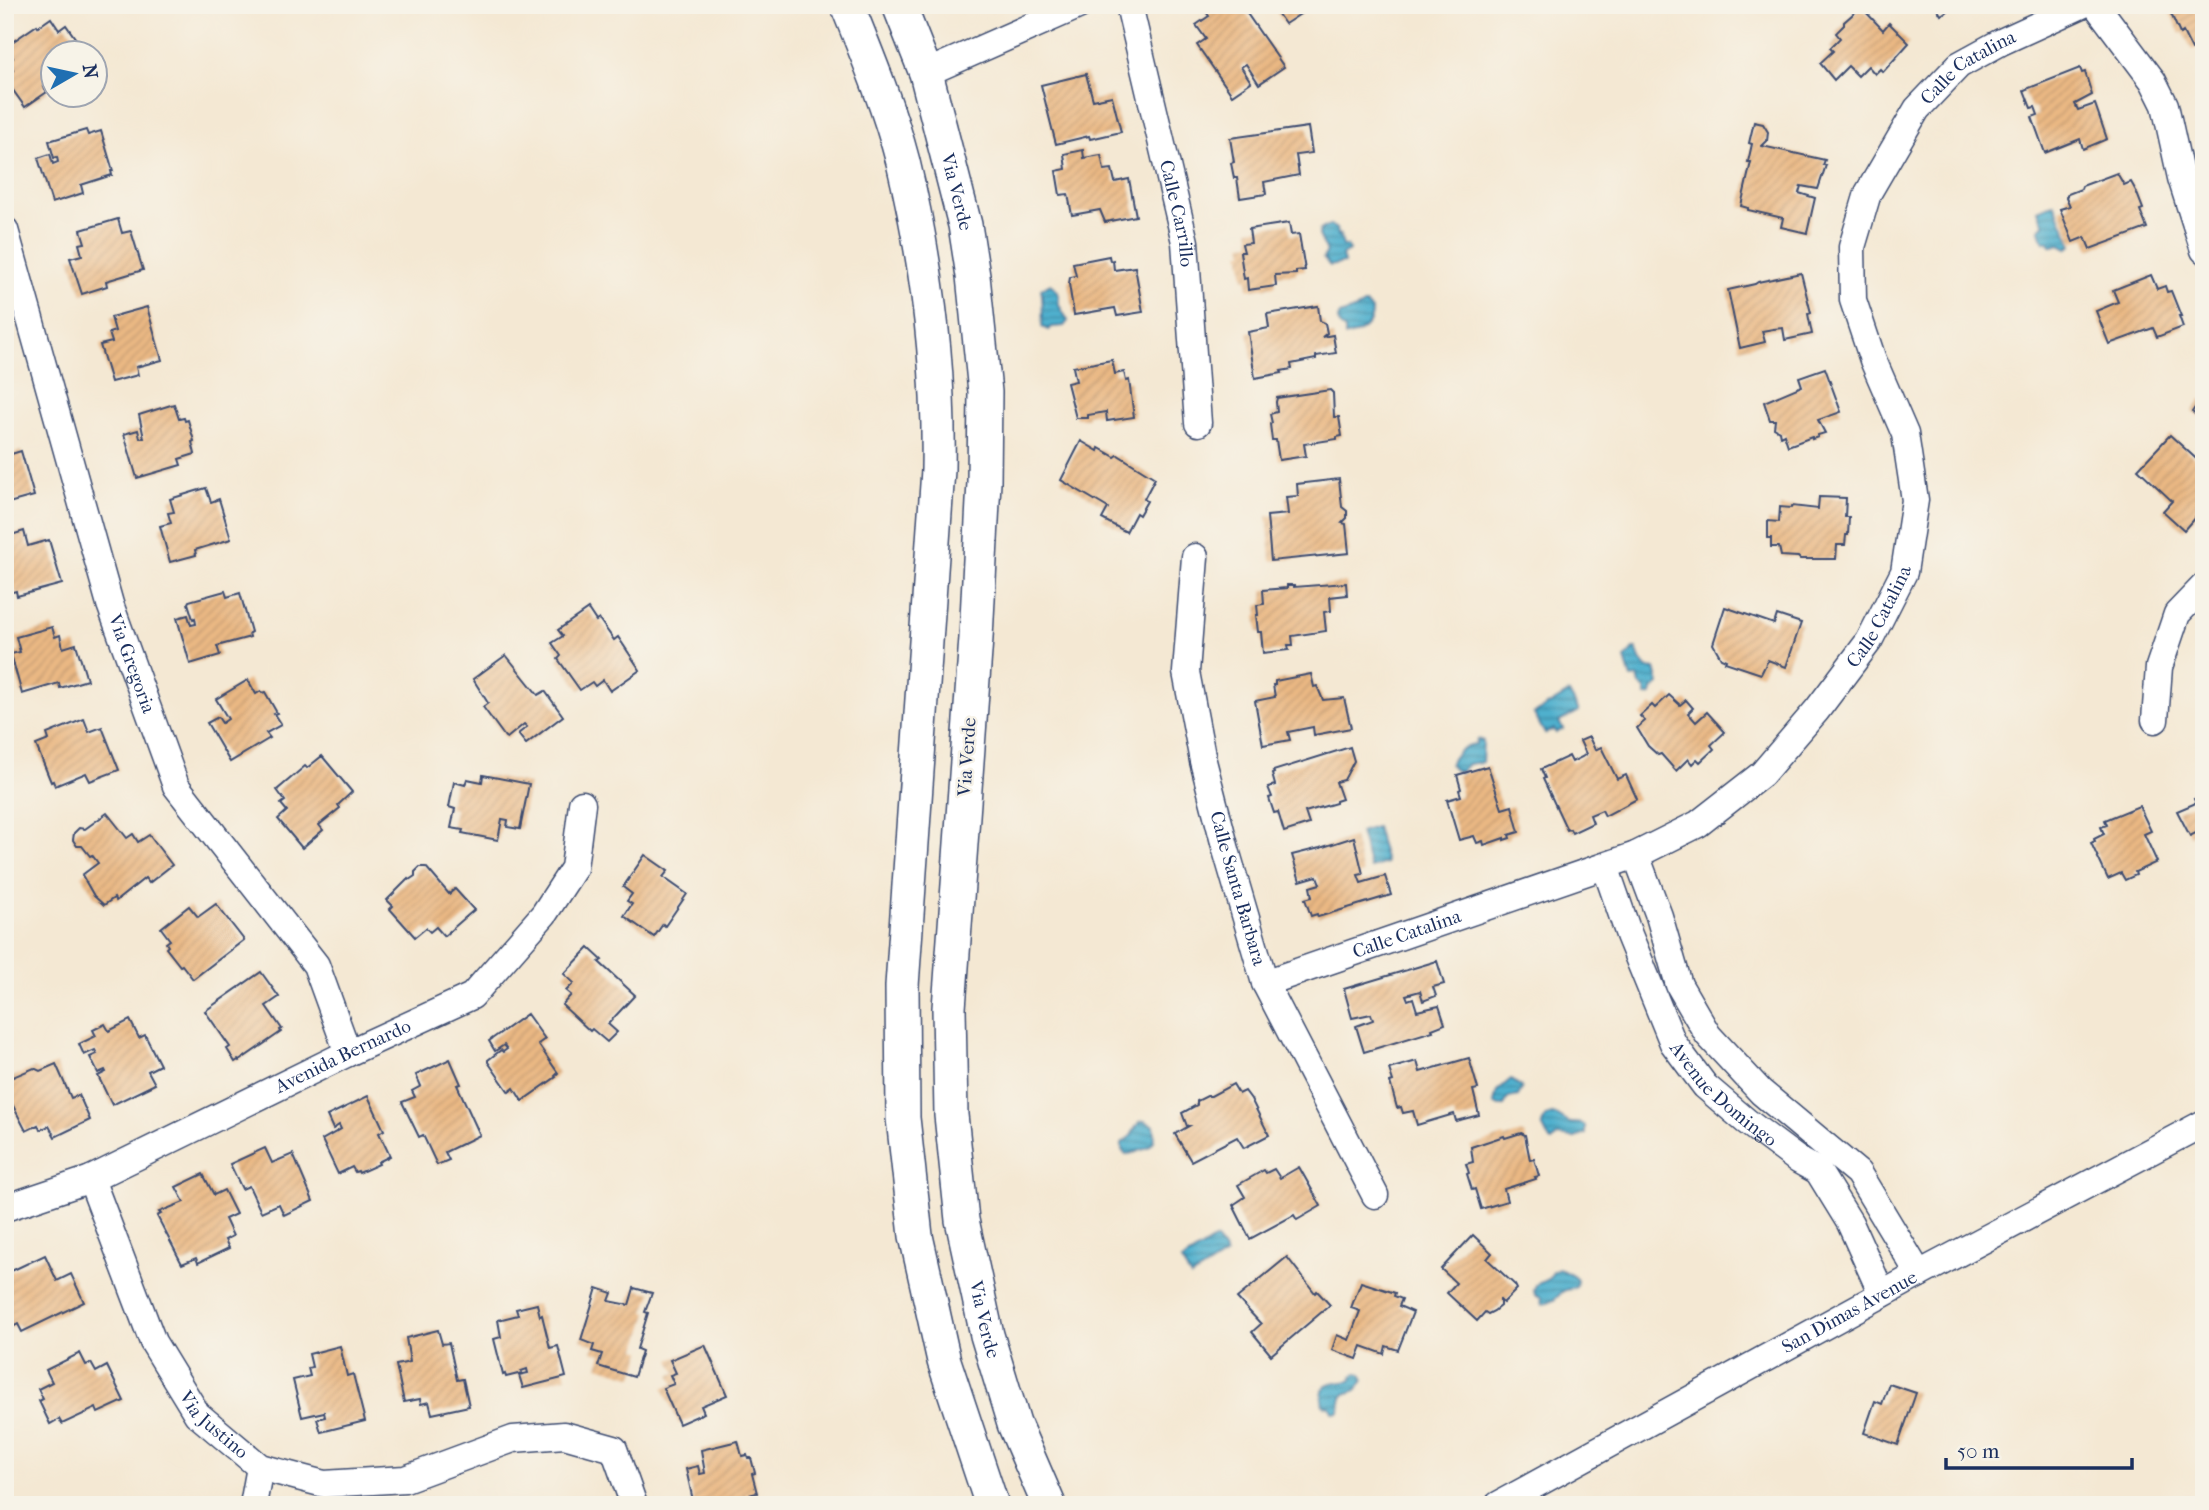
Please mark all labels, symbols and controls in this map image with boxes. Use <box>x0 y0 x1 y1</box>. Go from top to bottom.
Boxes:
street label: Calle Catalina <box>1916 26 2019 109</box>
north arrow <box>38 38 108 108</box>
text: N <box>78 63 102 81</box>
street label: Via Verde <box>936 150 977 232</box>
street label: Calle Carrillo <box>1155 158 1198 268</box>
street label: Calle Catalina <box>1842 565 1916 672</box>
street label: Via Gregoria <box>103 610 160 716</box>
street label: Via Verde <box>953 717 981 798</box>
street label: Calle Santa Barbara <box>1205 809 1270 968</box>
street label: Calle Catalina <box>1350 905 1464 963</box>
street label: Avenida Bernardo <box>271 1014 415 1098</box>
street label: Avenue Domingo <box>1664 1037 1781 1151</box>
street label: San Dimas Avenue <box>1778 1266 1921 1358</box>
street label: Via Verde <box>964 1278 1004 1361</box>
street label: Via Justino <box>174 1386 253 1463</box>
scale bar <box>1946 1426 2132 1470</box>
text: 50 m <box>1957 1439 2000 1463</box>

